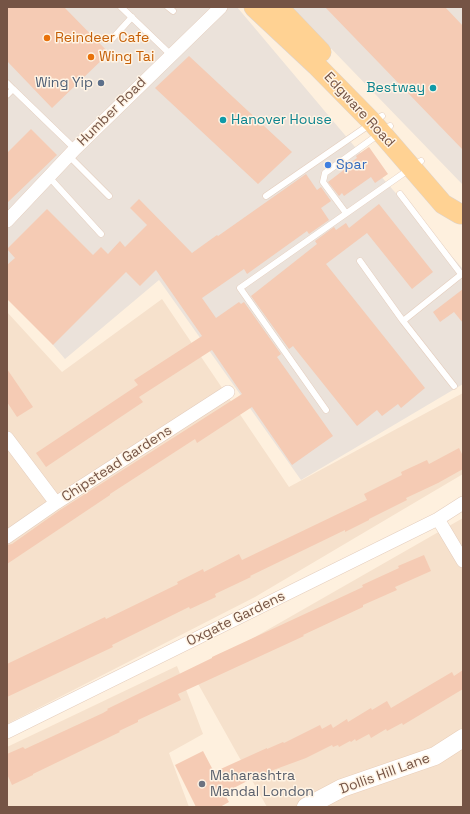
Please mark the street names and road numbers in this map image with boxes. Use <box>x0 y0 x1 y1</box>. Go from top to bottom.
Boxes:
street label: Edgware Road <box>320 69 398 151</box>
street label: Humber Road <box>74 74 150 150</box>
street label: Chipstead Gardens <box>59 422 175 506</box>
street label: Oxgate Gardens <box>184 588 288 650</box>
street label: Dollis Hill Lane <box>338 750 432 798</box>

